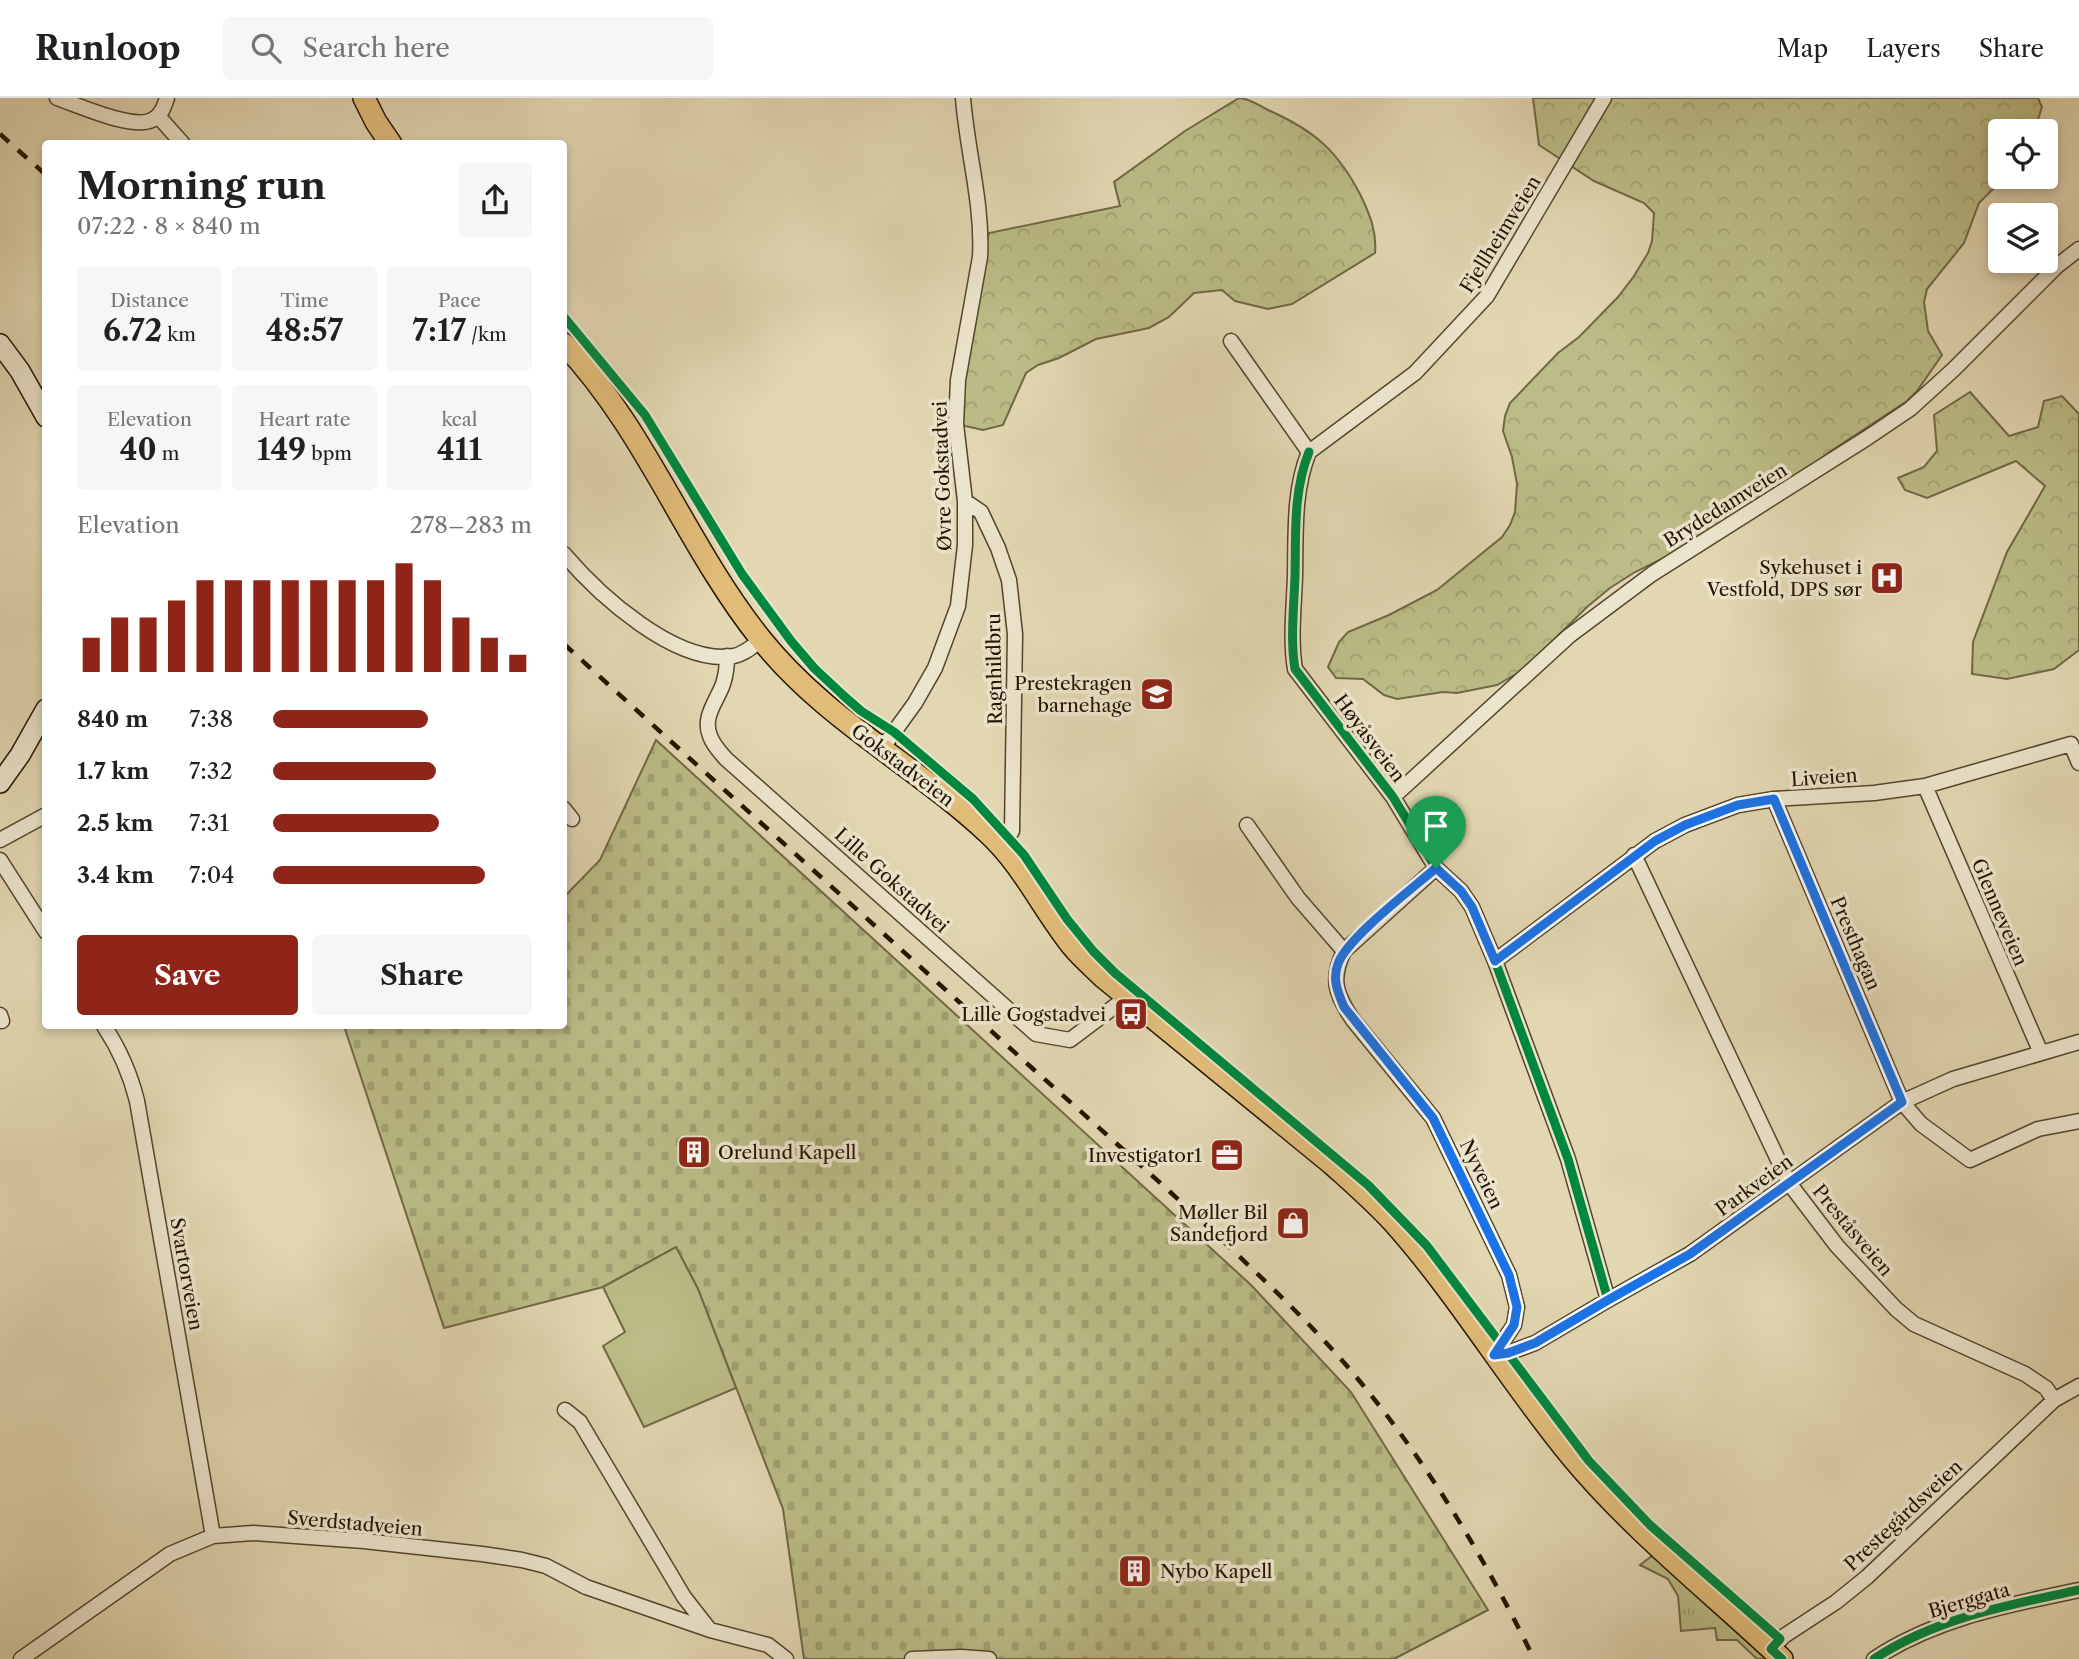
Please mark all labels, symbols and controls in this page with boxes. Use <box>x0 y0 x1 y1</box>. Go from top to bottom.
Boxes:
search box <box>223 17 713 80</box>
text: Runloop <box>35 28 181 69</box>
icon: search <box>247 29 285 67</box>
text: Search here <box>303 32 450 64</box>
text: Map <box>1777 34 1828 63</box>
text: Layers <box>1866 34 1941 63</box>
text: Share <box>1979 34 2044 63</box>
map controls <box>1988 119 2058 273</box>
button: locate <box>1988 119 2058 189</box>
text: Morning run <box>77 162 326 209</box>
button: share <box>458 163 532 237</box>
street label: Fjellheimveien <box>1455 171 1546 297</box>
button: layers <box>1988 203 2058 273</box>
text: 07:22 · 8 × 840 m <box>77 212 261 240</box>
text: Distance <box>110 289 189 312</box>
text: Time <box>280 289 329 312</box>
text: Pace <box>438 289 481 312</box>
text: 6.72 <box>103 312 162 349</box>
text: 48:57 <box>266 312 343 349</box>
text: 7:17 <box>412 312 466 349</box>
text: km <box>162 323 196 346</box>
text: /km <box>466 323 507 346</box>
street label: Øvre Gokstadvei <box>928 400 957 551</box>
text: Elevation <box>107 408 192 431</box>
text: Heart rate <box>259 408 350 431</box>
text: kcal <box>442 408 477 431</box>
text: 40 <box>120 431 157 468</box>
text: 149 <box>257 431 306 468</box>
text: 411 <box>437 431 482 468</box>
text: m <box>157 442 179 465</box>
text: bpm <box>306 442 352 465</box>
street label: Brydedamveien <box>1659 458 1791 553</box>
text: Elevation <box>77 511 180 539</box>
text: 278–283 m <box>410 511 532 539</box>
place label: Sykehuset i Vestfold, DPS sør <box>1706 556 1862 601</box>
hospital icon: Sykehuset i Vestfold, DPS sør <box>1868 559 1906 597</box>
street label: Ragnhildbru <box>982 613 1007 725</box>
place label: Prestekragen barnehage <box>1014 672 1132 717</box>
school or university icon: Prestekragen barnehage <box>1138 675 1176 713</box>
street label: Høyåsveien <box>1329 690 1410 787</box>
text: 840 m <box>77 705 148 733</box>
text: 7:38 <box>189 705 233 733</box>
street label: Gokstadveien <box>847 719 959 812</box>
text: 1.7 km <box>77 757 149 785</box>
text: 7:32 <box>189 757 233 785</box>
street label: Liveien <box>1790 764 1858 791</box>
pin <box>1406 796 1466 868</box>
icon: arrive <box>1417 807 1455 845</box>
text: 2.5 km <box>77 809 153 837</box>
text: 7:31 <box>189 809 229 837</box>
street label: Lille Gokstadvei <box>830 823 954 938</box>
street label: Glenneveien <box>1967 855 2033 969</box>
text: 3.4 km <box>77 861 154 889</box>
text: 7:04 <box>189 861 235 889</box>
street label: Presthagan <box>1825 893 1886 994</box>
button: Save <box>77 935 298 1015</box>
button: Share <box>312 935 532 1015</box>
bus stop icon: Lille Gogstadvei <box>1112 995 1150 1033</box>
place label: Lille Gogstadvei <box>961 1003 1106 1026</box>
building icon: Orelund Kapell <box>675 1133 713 1171</box>
office icon: Investigator1 <box>1208 1136 1246 1174</box>
street label: Nyveien <box>1455 1136 1508 1213</box>
place label: Orelund Kapell <box>718 1141 857 1164</box>
place label: Investigator1 <box>1088 1144 1202 1167</box>
street label: Parkveien <box>1711 1150 1797 1221</box>
street label: Preståsveien <box>1808 1180 1898 1281</box>
place label: Møller Bil Sandefjord <box>1170 1201 1268 1246</box>
shop icon: Møller Bil Sandefjord <box>1274 1204 1312 1242</box>
street label: Svartorveien <box>165 1216 208 1332</box>
street label: Prestegårdsveien <box>1840 1455 1967 1576</box>
street label: Sverdstadveien <box>286 1506 424 1541</box>
building icon: Nybo Kapell <box>1116 1552 1154 1590</box>
place label: Nybo Kapell <box>1160 1560 1273 1583</box>
street label: Bjerggata <box>1926 1578 2013 1623</box>

